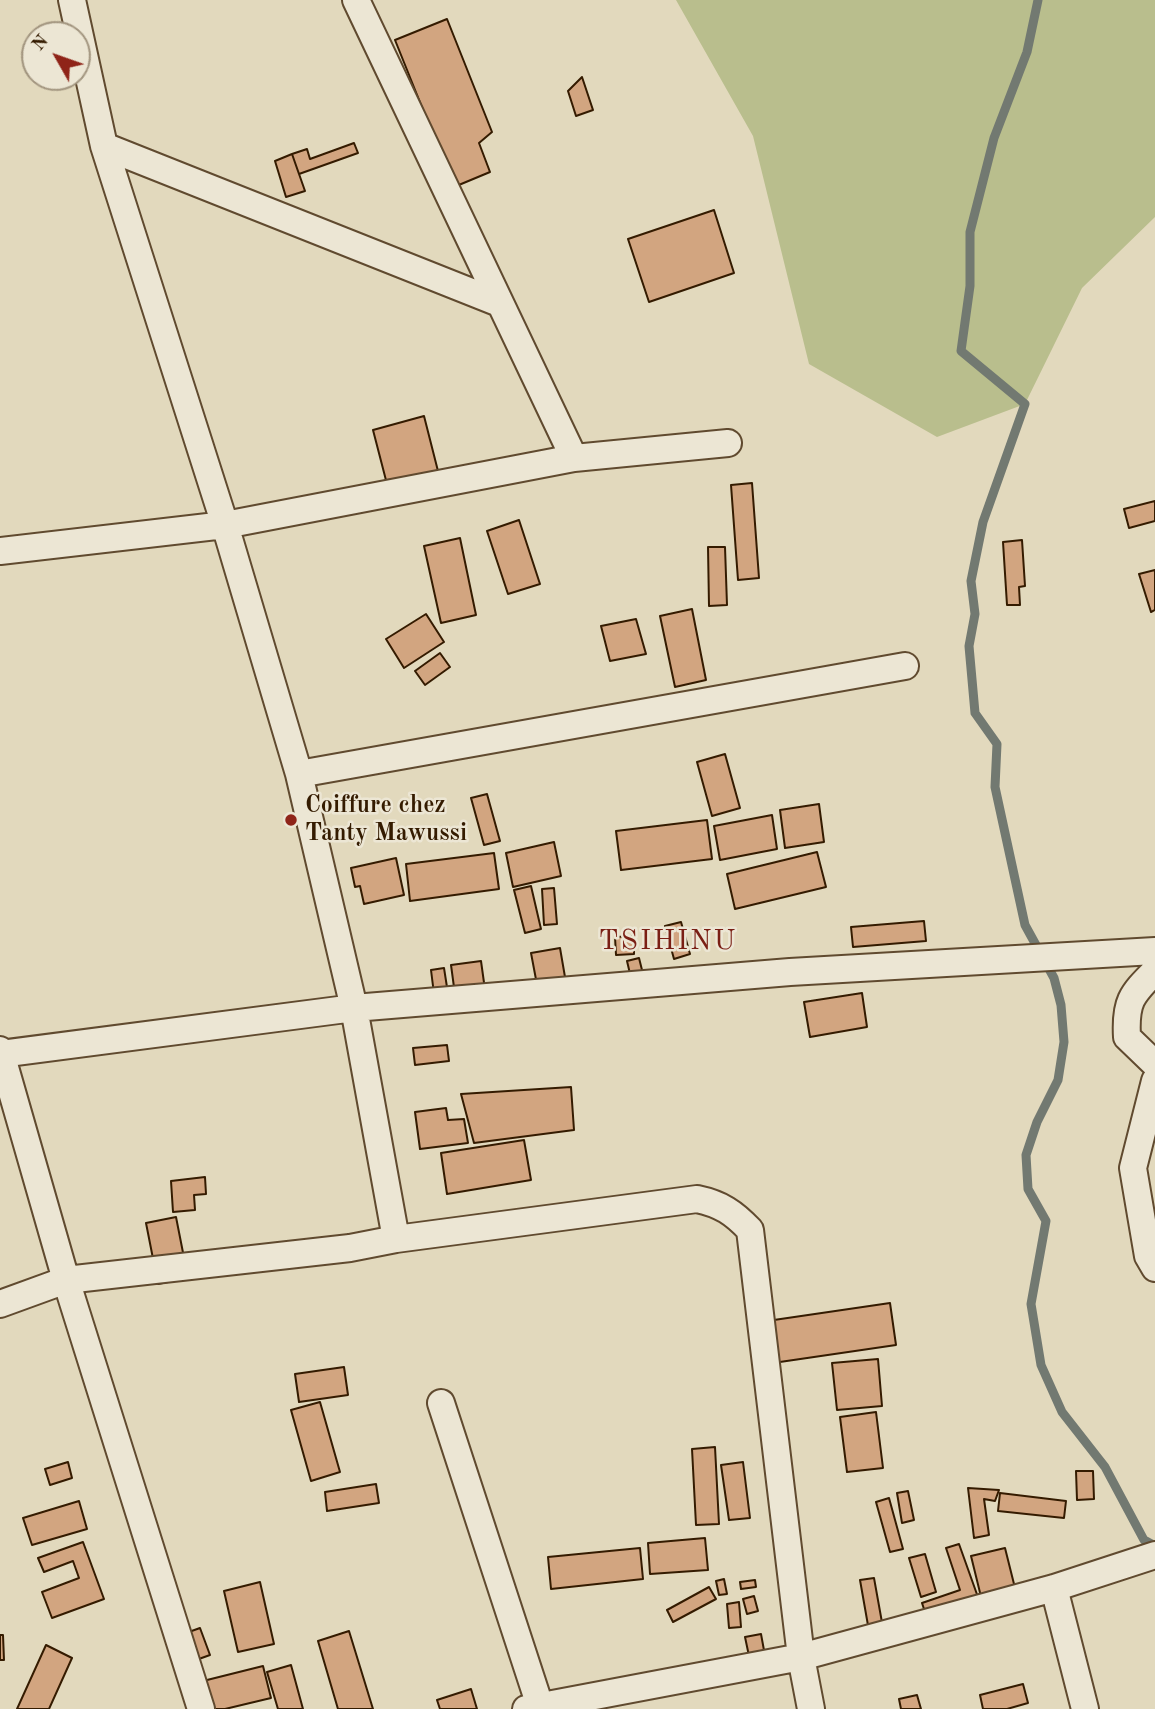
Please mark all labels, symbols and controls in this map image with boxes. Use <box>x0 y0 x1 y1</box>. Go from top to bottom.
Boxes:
north arrow <box>21 21 91 91</box>
text: N <box>29 32 53 55</box>
place label: Coiffure chez Tanty Mawussi <box>305 792 467 848</box>
marker: Coiffure chez Tanty Mawussi <box>283 812 299 828</box>
district label: TSIHINU <box>599 925 737 959</box>

